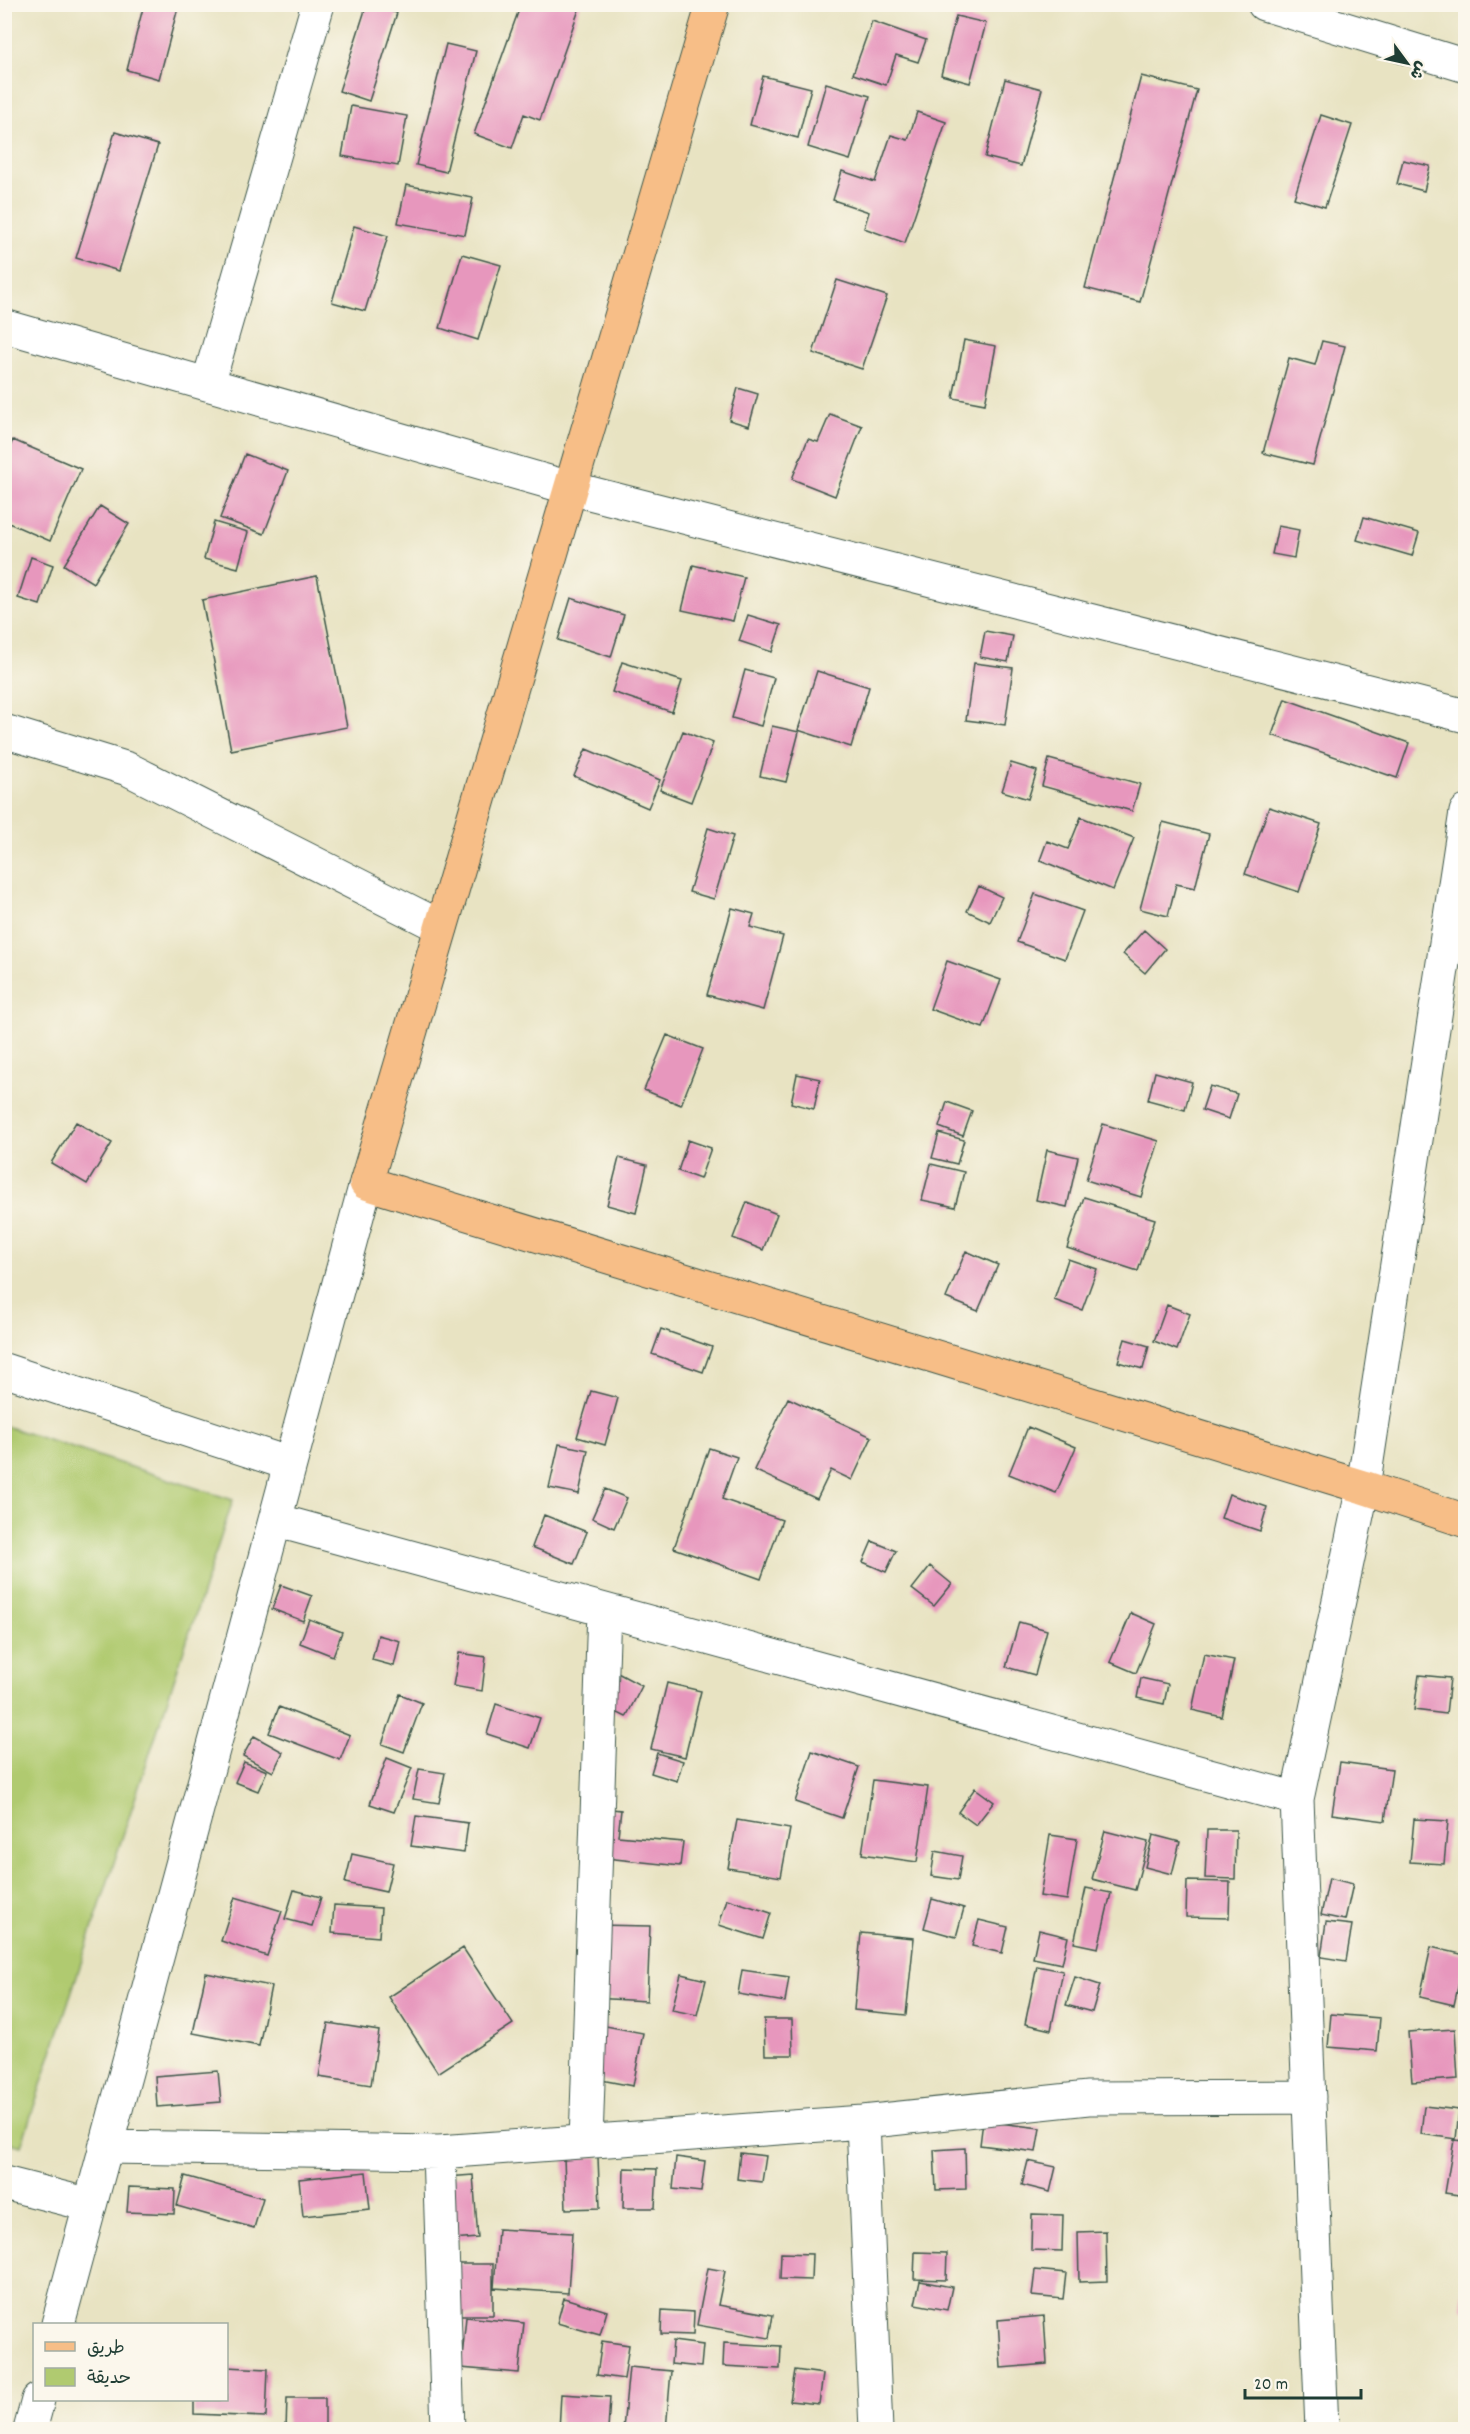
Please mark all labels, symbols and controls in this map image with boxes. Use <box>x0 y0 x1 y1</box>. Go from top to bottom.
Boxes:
north arrow <box>1377 33 1437 93</box>
text: ش <box>1403 56 1432 83</box>
legend <box>33 2323 228 2401</box>
text: طريق <box>87 2337 125 2362</box>
scale bar <box>1245 2362 1360 2400</box>
text: حديقة <box>87 2367 131 2392</box>
text: 20 m <box>1254 2373 1288 2398</box>

